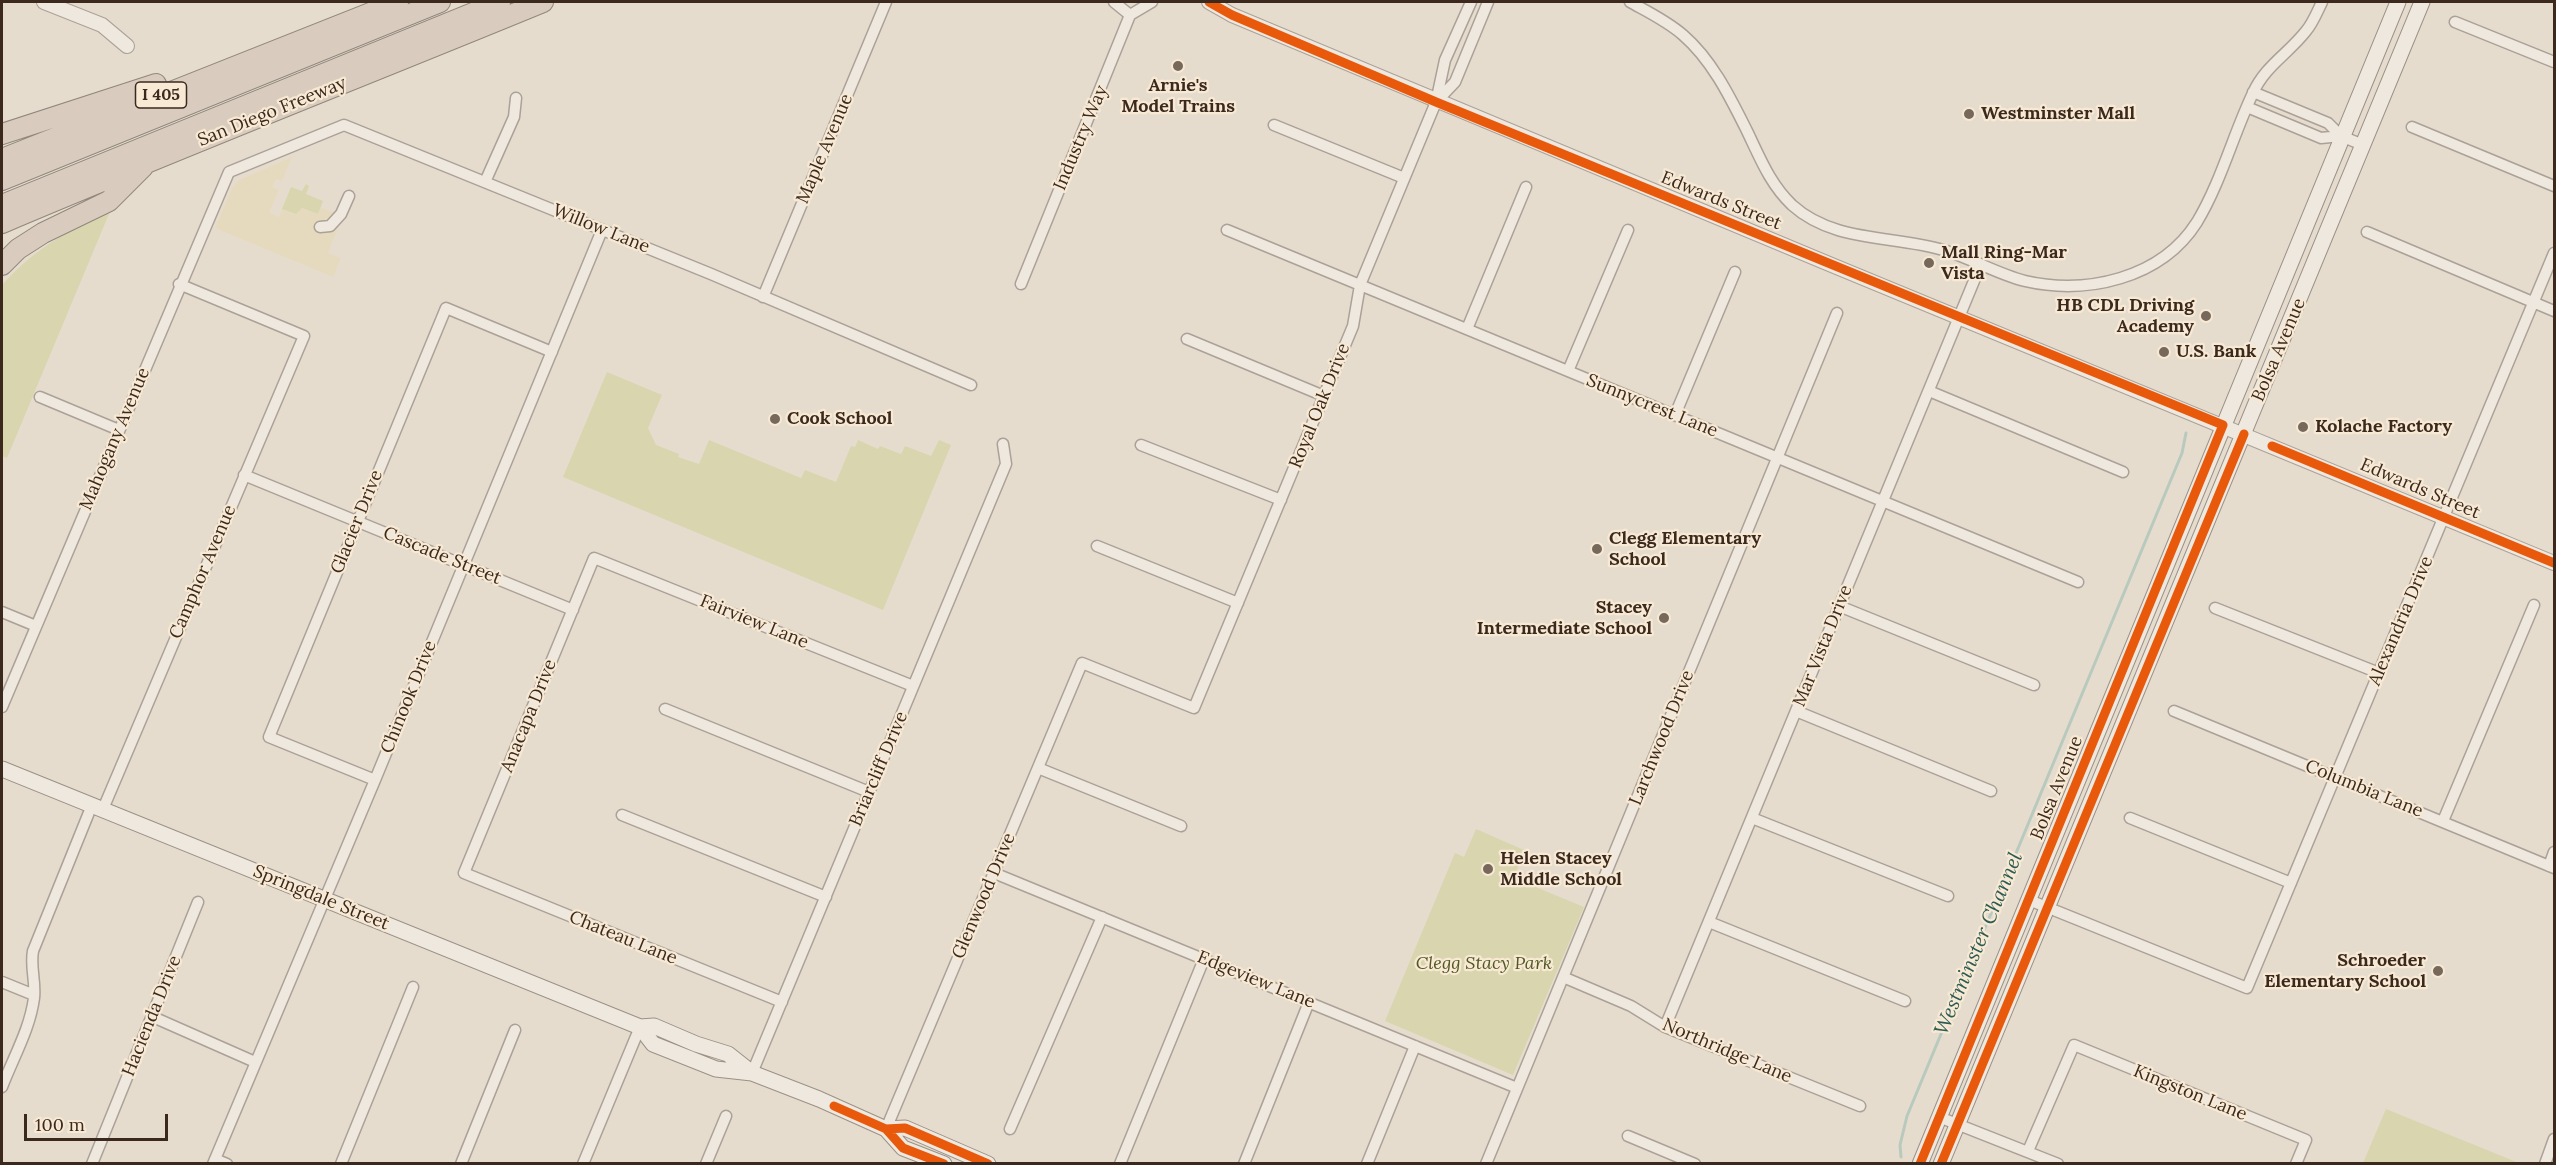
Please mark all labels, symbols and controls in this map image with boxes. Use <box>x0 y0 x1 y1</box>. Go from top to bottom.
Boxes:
marker: Arnie's Model Trains <box>1171 59 1185 73</box>
street label: San Diego Freeway <box>195 72 349 152</box>
place label: Arnie's Model Trains <box>1121 75 1235 118</box>
road number: I 405 <box>136 82 186 108</box>
street label: Industry Way <box>1049 82 1113 194</box>
street label: Maple Avenue <box>792 91 858 207</box>
place label: Westminster Mall <box>1981 103 2135 125</box>
marker: Westminster Mall <box>1962 107 1976 121</box>
street label: Edwards Street <box>1658 167 1784 235</box>
street label: Willow Lane <box>549 200 653 258</box>
place label: Mall Ring-Mar Vista <box>1941 242 2067 284</box>
marker: Mall Ring-Mar Vista <box>1922 256 1936 270</box>
place label: HB CDL Driving Academy <box>2056 295 2194 338</box>
street label: Bolsa Avenue <box>2248 295 2310 405</box>
marker: HB CDL Driving Academy <box>2199 309 2213 323</box>
street label: Royal Oak Drive <box>1285 340 1355 472</box>
place label: U.S. Bank <box>2176 341 2256 363</box>
marker: U.S. Bank <box>2157 345 2171 359</box>
street label: Mahogany Avenue <box>75 365 155 513</box>
street label: Sunnycrest Lane <box>1583 370 1721 442</box>
place label: Cook School <box>787 408 892 430</box>
marker: Cook School <box>768 412 782 426</box>
place label: Kolache Factory <box>2315 416 2452 438</box>
marker: Kolache Factory <box>2296 420 2310 434</box>
street label: Edwards Street <box>2357 454 2483 524</box>
street label: Glacier Drive <box>326 467 388 577</box>
street label: Camphor Avenue <box>165 502 241 642</box>
street label: Cascade Street <box>380 523 504 589</box>
place label: Clegg Elementary School <box>1609 528 1761 570</box>
marker: Clegg Elementary School <box>1590 542 1604 556</box>
street label: Alexandria Drive <box>2364 553 2438 689</box>
street label: Mar Vista Drive <box>1789 582 1857 710</box>
street label: Fairview Lane <box>697 590 811 654</box>
place label: Stacey Intermediate School <box>1477 597 1652 640</box>
marker: Stacey Intermediate School <box>1657 611 1671 625</box>
street label: Chinook Drive <box>377 637 441 757</box>
street label: Anacapa Drive <box>496 656 562 776</box>
street label: Larchwood Drive <box>1625 667 1699 809</box>
street label: Briarcliff Drive <box>845 708 913 830</box>
street label: Bolsa Avenue <box>2026 733 2088 843</box>
street label: Columbia Lane <box>2302 756 2426 822</box>
street label: Glenwood Drive <box>948 830 1020 962</box>
place label: Helen Stacey Middle School <box>1500 848 1622 890</box>
water label: Westminster Channel <box>1930 849 2028 1039</box>
street label: Springdale Street <box>250 861 392 935</box>
marker: Helen Stacey Middle School <box>1481 862 1495 876</box>
street label: Chateau Lane <box>566 907 680 969</box>
street label: Edgeview Lane <box>1194 947 1318 1013</box>
place label: Schroeder Elementary School <box>2264 950 2426 992</box>
street label: Hacienda Drive <box>118 952 186 1080</box>
park label: Clegg Stacy Park <box>1416 953 1552 975</box>
marker: Schroeder Elementary School <box>2431 964 2445 978</box>
street label: Northridge Lane <box>1659 1014 1795 1088</box>
street label: Kingston Lane <box>2130 1060 2250 1126</box>
scale bar <box>27 1102 171 1140</box>
text: 100 m <box>35 1113 85 1136</box>

